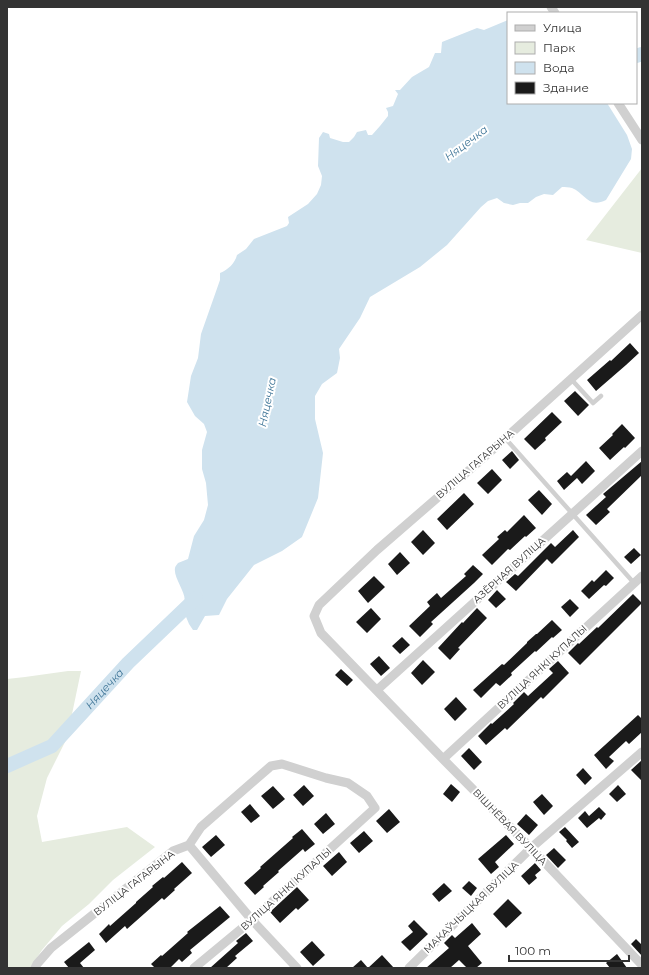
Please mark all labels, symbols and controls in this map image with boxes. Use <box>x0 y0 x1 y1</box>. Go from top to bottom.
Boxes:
legend <box>507 12 637 104</box>
text: Улица <box>543 20 582 35</box>
text: Парк <box>543 40 575 55</box>
text: Вода <box>543 60 574 75</box>
text: Здание <box>543 80 589 95</box>
water label: Няцечка <box>442 122 491 164</box>
water label: Няцечка <box>255 376 279 428</box>
street label: ВУЛІЦА ГАГАРЫНА <box>433 426 517 501</box>
street label: АЗЁРНАЯ ВУЛІЦА <box>470 534 548 606</box>
street label: ВУЛІЦА ЯНКІ КУПАЛЫ <box>494 622 590 712</box>
water label: Няцечка <box>82 665 127 712</box>
street label: ВІШНЁВАЯ ВУЛІЦА <box>470 786 550 868</box>
street label: ВУЛІЦА ЯНКІ КУПАЛЫ <box>238 845 334 933</box>
street label: ВУЛІЦА ГАГАРЫНА <box>91 847 178 919</box>
street label: МАКАЎЧЫЦКАЯ ВУЛІЦА <box>421 858 522 956</box>
scale bar <box>509 937 629 963</box>
text: 100 m <box>515 943 551 958</box>

